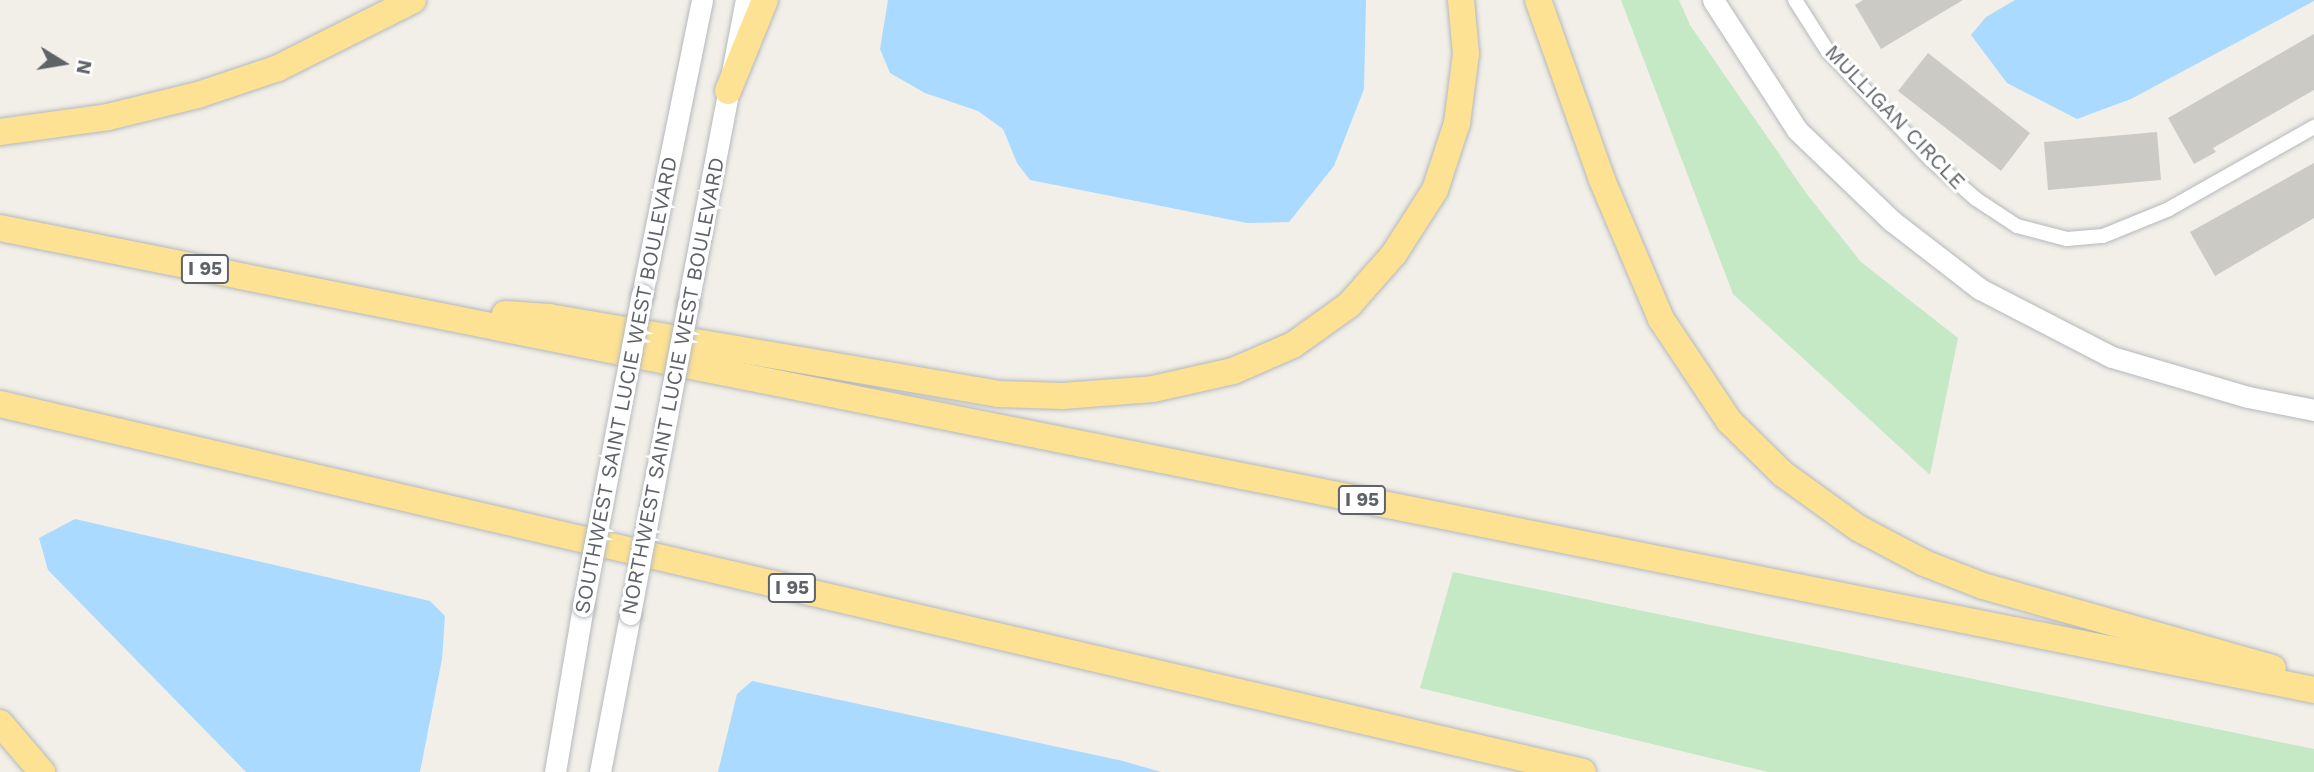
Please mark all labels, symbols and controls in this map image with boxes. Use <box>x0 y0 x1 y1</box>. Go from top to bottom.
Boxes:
north arrow <box>28 28 98 98</box>
street label: MULLIGAN CIRCLE <box>1820 40 1970 194</box>
text: N <box>71 58 97 76</box>
street label: SOUTHWEST SAINT LUCIE WEST BOULEVARD <box>569 153 683 617</box>
street label: NORTHWEST SAINT LUCIE WEST BOULEVARD <box>616 154 730 618</box>
road number: I 95 <box>180 254 230 284</box>
road number: I 95 <box>1338 485 1386 516</box>
road number: I 95 <box>768 572 816 604</box>

